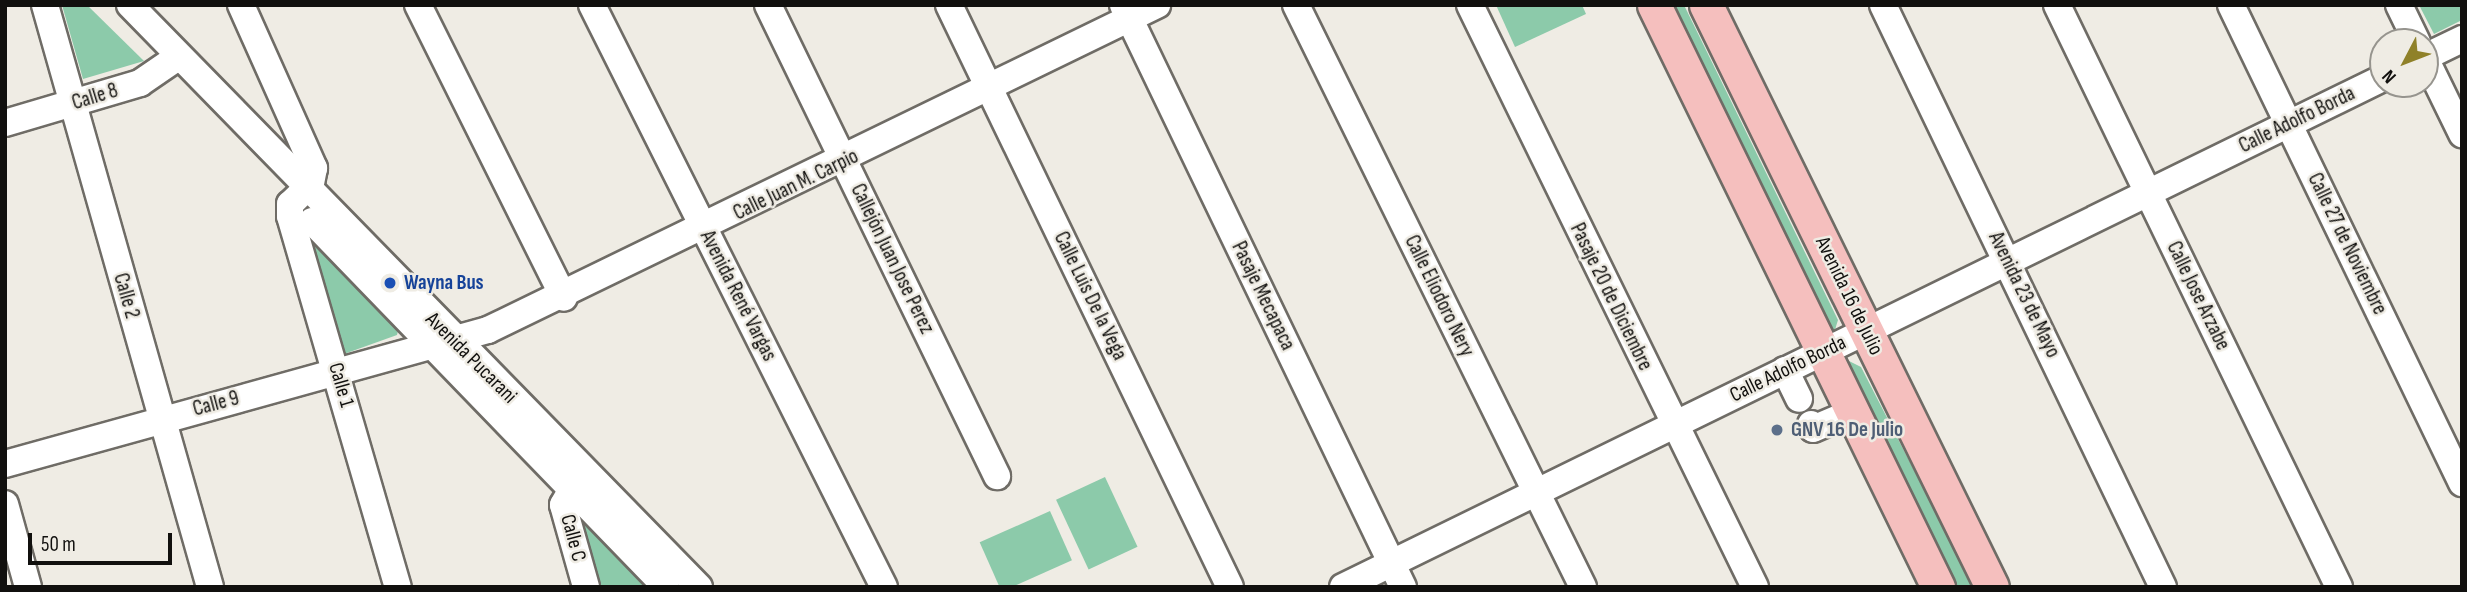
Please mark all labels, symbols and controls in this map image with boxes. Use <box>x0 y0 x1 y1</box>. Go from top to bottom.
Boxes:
north arrow <box>2369 28 2439 98</box>
text: N <box>2378 65 2401 88</box>
street label: Calle 8 <box>69 78 121 116</box>
street label: Calle Adolfo Borda <box>2235 81 2359 159</box>
street label: Calle Juan M. Carpio <box>729 144 863 226</box>
street label: Calle 27 de Noviembre <box>2302 169 2392 319</box>
street label: Callejón Juan Jose Perez <box>845 180 939 338</box>
street label: Pasaje 20 de Diciembre <box>1564 219 1658 375</box>
street label: Avenida René Vargas <box>694 227 782 365</box>
street label: Calle Luis De la Vega <box>1048 228 1132 364</box>
street label: Avenida 23 de Mayo <box>1983 228 2065 362</box>
street label: Calle Eliodoro Nery <box>1399 231 1479 361</box>
street label: Avenida 16 de Julio <box>1809 233 1889 359</box>
street label: Calle Jose Arzabe <box>2161 237 2235 355</box>
street label: Pasaje Mecapaca <box>1226 238 1300 354</box>
street label: Calle 2 <box>108 270 144 322</box>
place label: Wayna Bus <box>404 270 484 296</box>
marker: Wayna Bus <box>382 275 398 291</box>
street label: Avenida Pucarani <box>420 307 522 409</box>
street label: Calle Adolfo Borda <box>1726 330 1850 408</box>
street label: Calle 1 <box>323 360 359 410</box>
street label: Calle 9 <box>190 386 242 422</box>
place label: GNV 16 De Julio <box>1791 417 1903 443</box>
marker: GNV 16 De Julio <box>1769 422 1785 438</box>
street label: Calle C <box>555 512 591 564</box>
scale bar <box>32 518 175 562</box>
text: 50 m <box>41 532 76 557</box>

